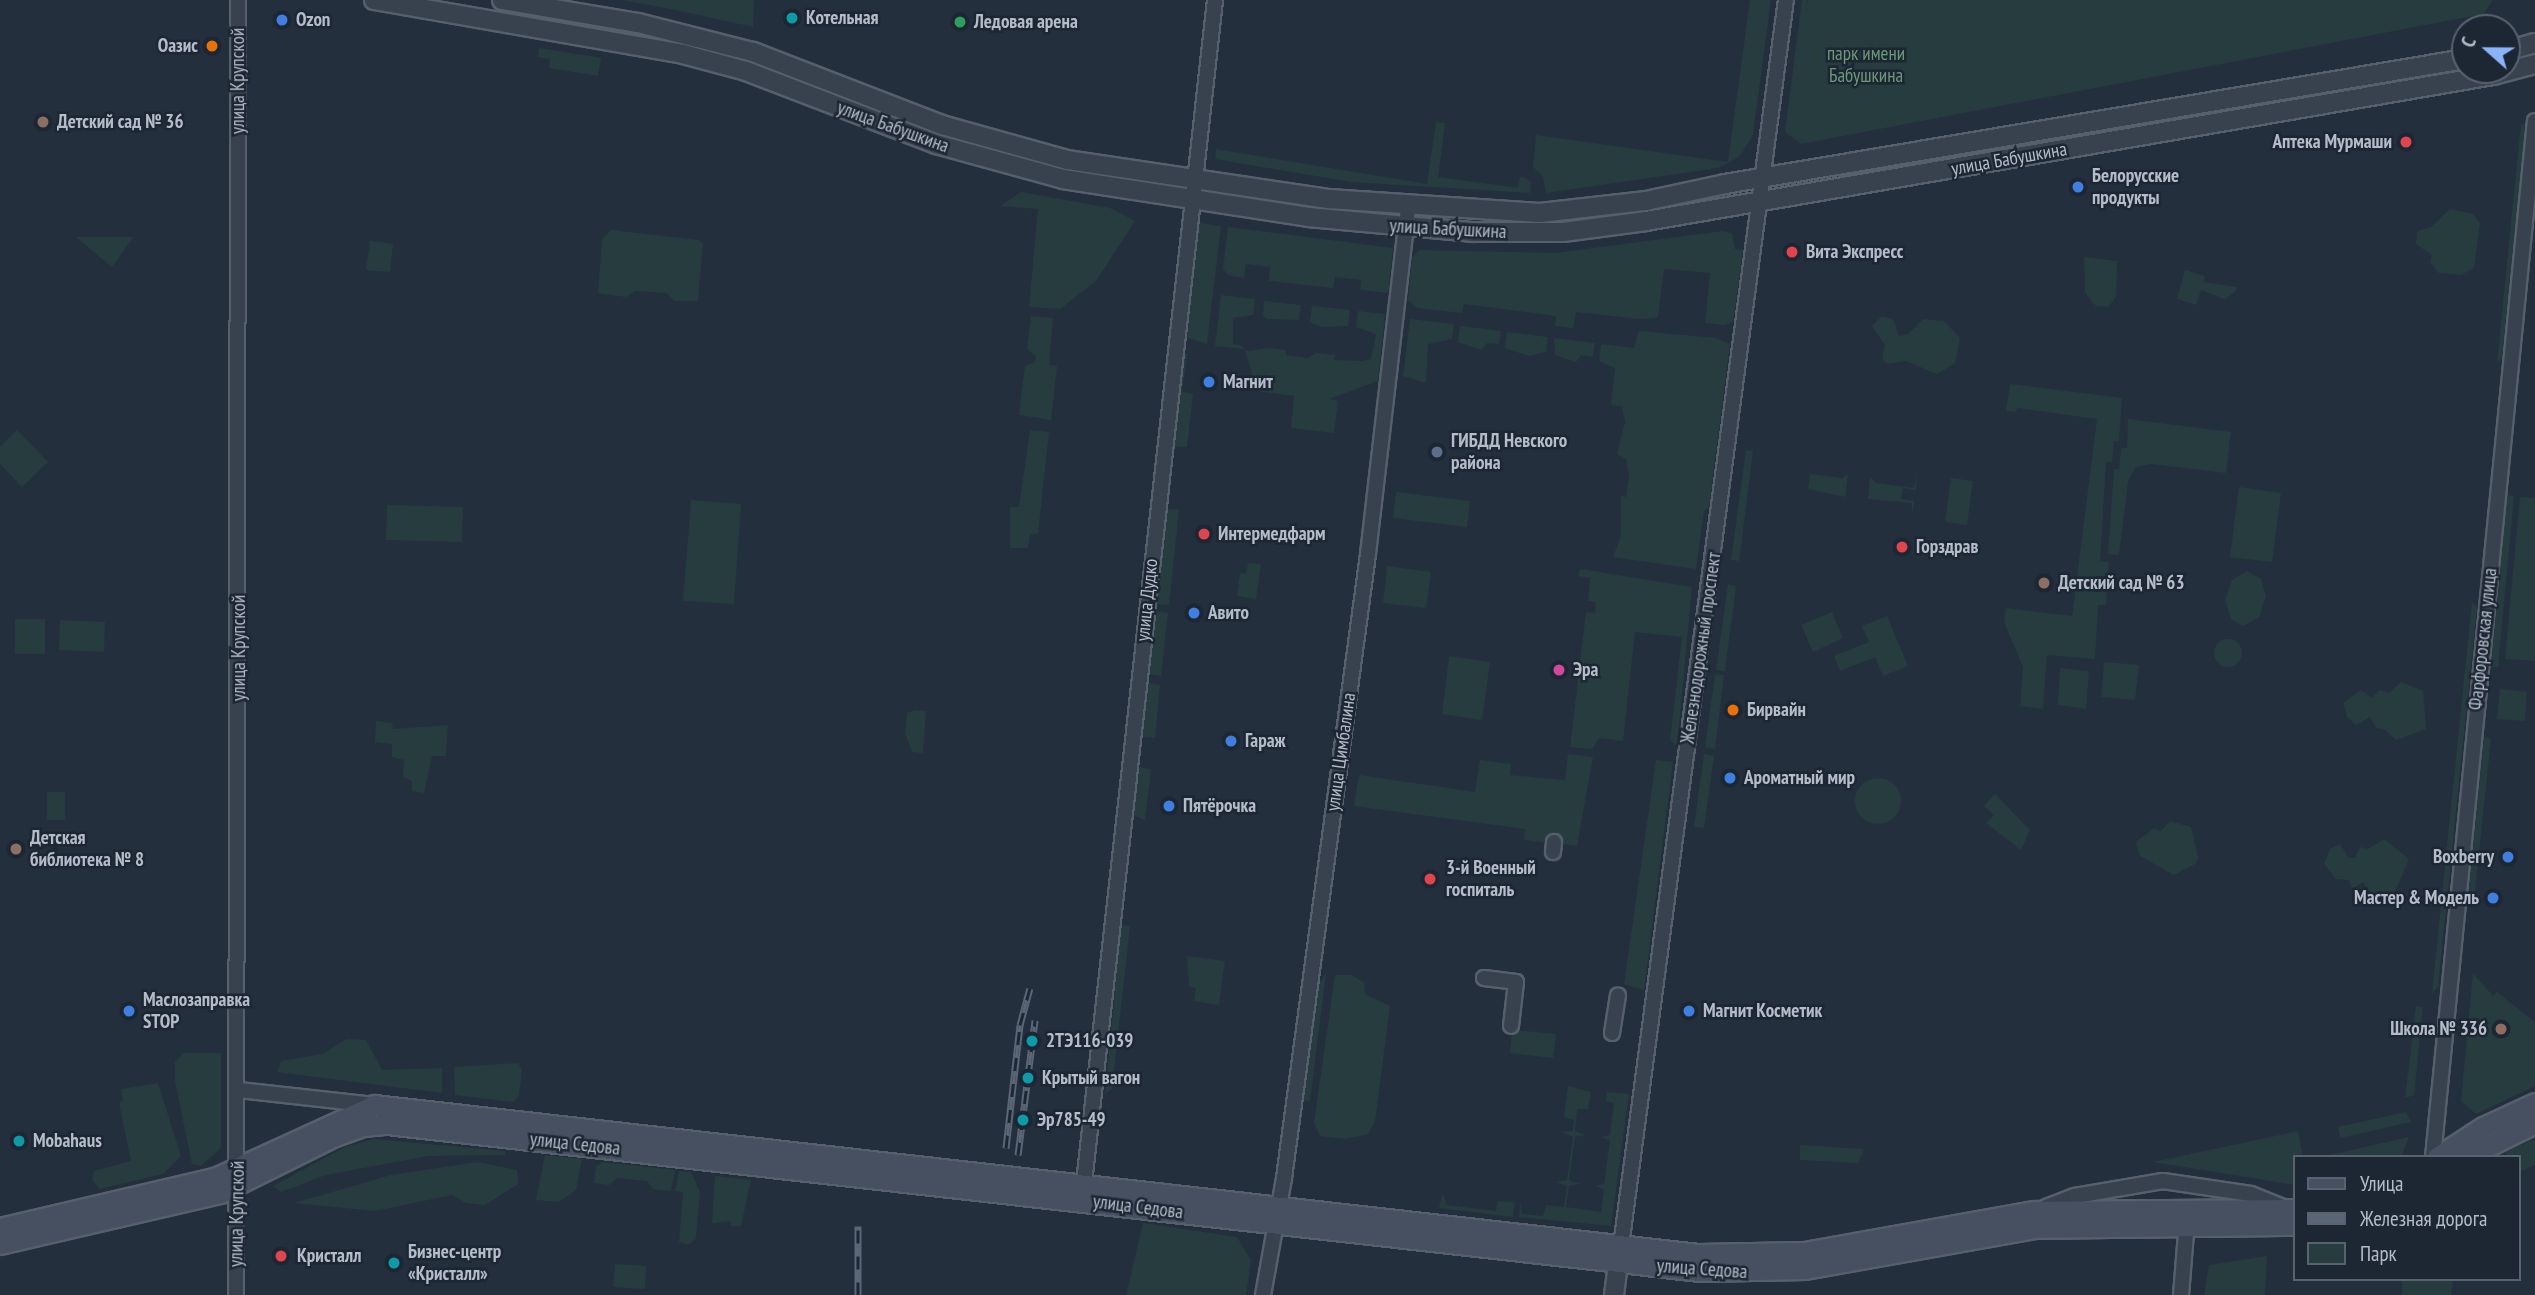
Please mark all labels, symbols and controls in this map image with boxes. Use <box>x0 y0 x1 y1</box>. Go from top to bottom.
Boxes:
place label: Котельная <box>806 7 879 29</box>
place label: Ozon <box>296 9 330 31</box>
marker: Котельная <box>784 10 800 26</box>
place label: Ледовая арена <box>974 11 1078 33</box>
marker: Ozon <box>274 12 290 28</box>
marker: Ледовая арена <box>952 14 968 30</box>
north arrow <box>2451 14 2521 84</box>
street label: улица Крупской <box>227 28 249 134</box>
text: С <box>2456 34 2481 51</box>
place label: Оазис <box>158 35 198 57</box>
marker: Оазис <box>204 38 220 54</box>
park label: парк имени Бабушкина <box>1827 43 1905 87</box>
street label: улица Бабушкина <box>834 96 952 158</box>
place label: Детский сад № 36 <box>57 111 183 133</box>
marker: Детский сад № 36 <box>35 114 51 130</box>
place label: Аптека Мурмаши <box>2272 131 2392 153</box>
marker: Аптека Мурмаши <box>2398 134 2414 150</box>
street label: улица Бабушкина <box>1949 138 2069 180</box>
place label: Белорусские продукты <box>2092 165 2179 209</box>
marker: Белорусские продукты <box>2070 179 2086 195</box>
street label: улица Бабушкина <box>1389 215 1507 243</box>
place label: Вита Экспресс <box>1806 241 1903 263</box>
marker: Вита Экспресс <box>1784 244 1800 260</box>
place label: Магнит <box>1223 371 1273 393</box>
marker: Магнит <box>1201 374 1217 390</box>
place label: ГИБДД Невского района <box>1451 430 1567 474</box>
marker: ГИБДД Невского района <box>1429 444 1445 460</box>
place label: Интермедфарм <box>1218 523 1326 545</box>
marker: Интермедфарм <box>1196 526 1212 542</box>
place label: Горздрав <box>1916 536 1978 558</box>
marker: Горздрав <box>1894 539 1910 555</box>
street label: Железнодорожный проспект <box>1676 551 1726 745</box>
street label: улица Дудко <box>1131 557 1163 643</box>
street label: Фарфоровская улица <box>2464 567 2502 711</box>
place label: Детский сад № 63 <box>2058 572 2184 594</box>
marker: Детский сад № 63 <box>2036 575 2052 591</box>
street label: улица Крупской <box>228 595 250 701</box>
place label: Авито <box>1208 602 1249 624</box>
marker: Авито <box>1186 605 1202 621</box>
place label: Эра <box>1573 659 1598 681</box>
marker: Эра <box>1551 662 1567 678</box>
street label: улица Цимбалина <box>1321 691 1361 813</box>
place label: Бирвайн <box>1747 699 1806 721</box>
marker: Бирвайн <box>1725 702 1741 718</box>
place label: Гараж <box>1245 730 1286 752</box>
marker: Гараж <box>1223 733 1239 749</box>
place label: Ароматный мир <box>1744 767 1855 789</box>
marker: Ароматный мир <box>1722 770 1738 786</box>
place label: Пятёрочка <box>1183 795 1256 817</box>
marker: Пятёрочка <box>1161 798 1177 814</box>
place label: Детская библиотека № 8 <box>30 827 144 871</box>
marker: Детская библиотека № 8 <box>8 841 24 857</box>
place label: Boxberry <box>2433 846 2494 868</box>
marker: Boxberry <box>2500 849 2516 865</box>
place label: 3-й Военный госпиталь <box>1446 857 1536 901</box>
marker: 3-й Военный госпиталь <box>1420 869 1440 889</box>
place label: Мастер & Модель <box>2354 887 2479 909</box>
marker: Мастер & Модель <box>2485 890 2501 906</box>
place label: Маслозаправка STOP <box>143 989 250 1033</box>
place label: Магнит Косметик <box>1703 1000 1823 1022</box>
marker: Маслозаправка STOP <box>121 1003 137 1019</box>
marker: Магнит Косметик <box>1681 1003 1697 1019</box>
place label: Школа № 336 <box>2390 1018 2487 1040</box>
marker: Школа № 336 <box>2493 1021 2509 1037</box>
place label: 2ТЭ116-039 <box>1046 1030 1133 1052</box>
marker: 2ТЭ116-039 <box>1024 1033 1040 1049</box>
place label: Крытый вагон <box>1042 1067 1140 1089</box>
marker: Крытый вагон <box>1020 1070 1036 1086</box>
place label: Эр785-49 <box>1037 1109 1106 1131</box>
marker: Эр785-49 <box>1015 1112 1031 1128</box>
street label: улица Седова <box>529 1128 621 1160</box>
place label: Mobahaus <box>33 1130 102 1152</box>
marker: Mobahaus <box>11 1133 27 1149</box>
legend <box>2294 1155 2521 1281</box>
street label: улица Крупской <box>225 1161 249 1267</box>
text: Улица <box>2360 1170 2403 1197</box>
street label: улица Седова <box>1092 1190 1184 1224</box>
text: Железная дорога <box>2360 1205 2487 1232</box>
text: Парк <box>2360 1240 2397 1267</box>
place label: Бизнес-центр «Кристалл» <box>408 1241 501 1285</box>
place label: Кристалл <box>297 1245 361 1267</box>
marker: Кристалл <box>271 1246 291 1266</box>
street label: улица Седова <box>1656 1254 1748 1284</box>
marker: Бизнес-центр «Кристалл» <box>386 1255 402 1271</box>

